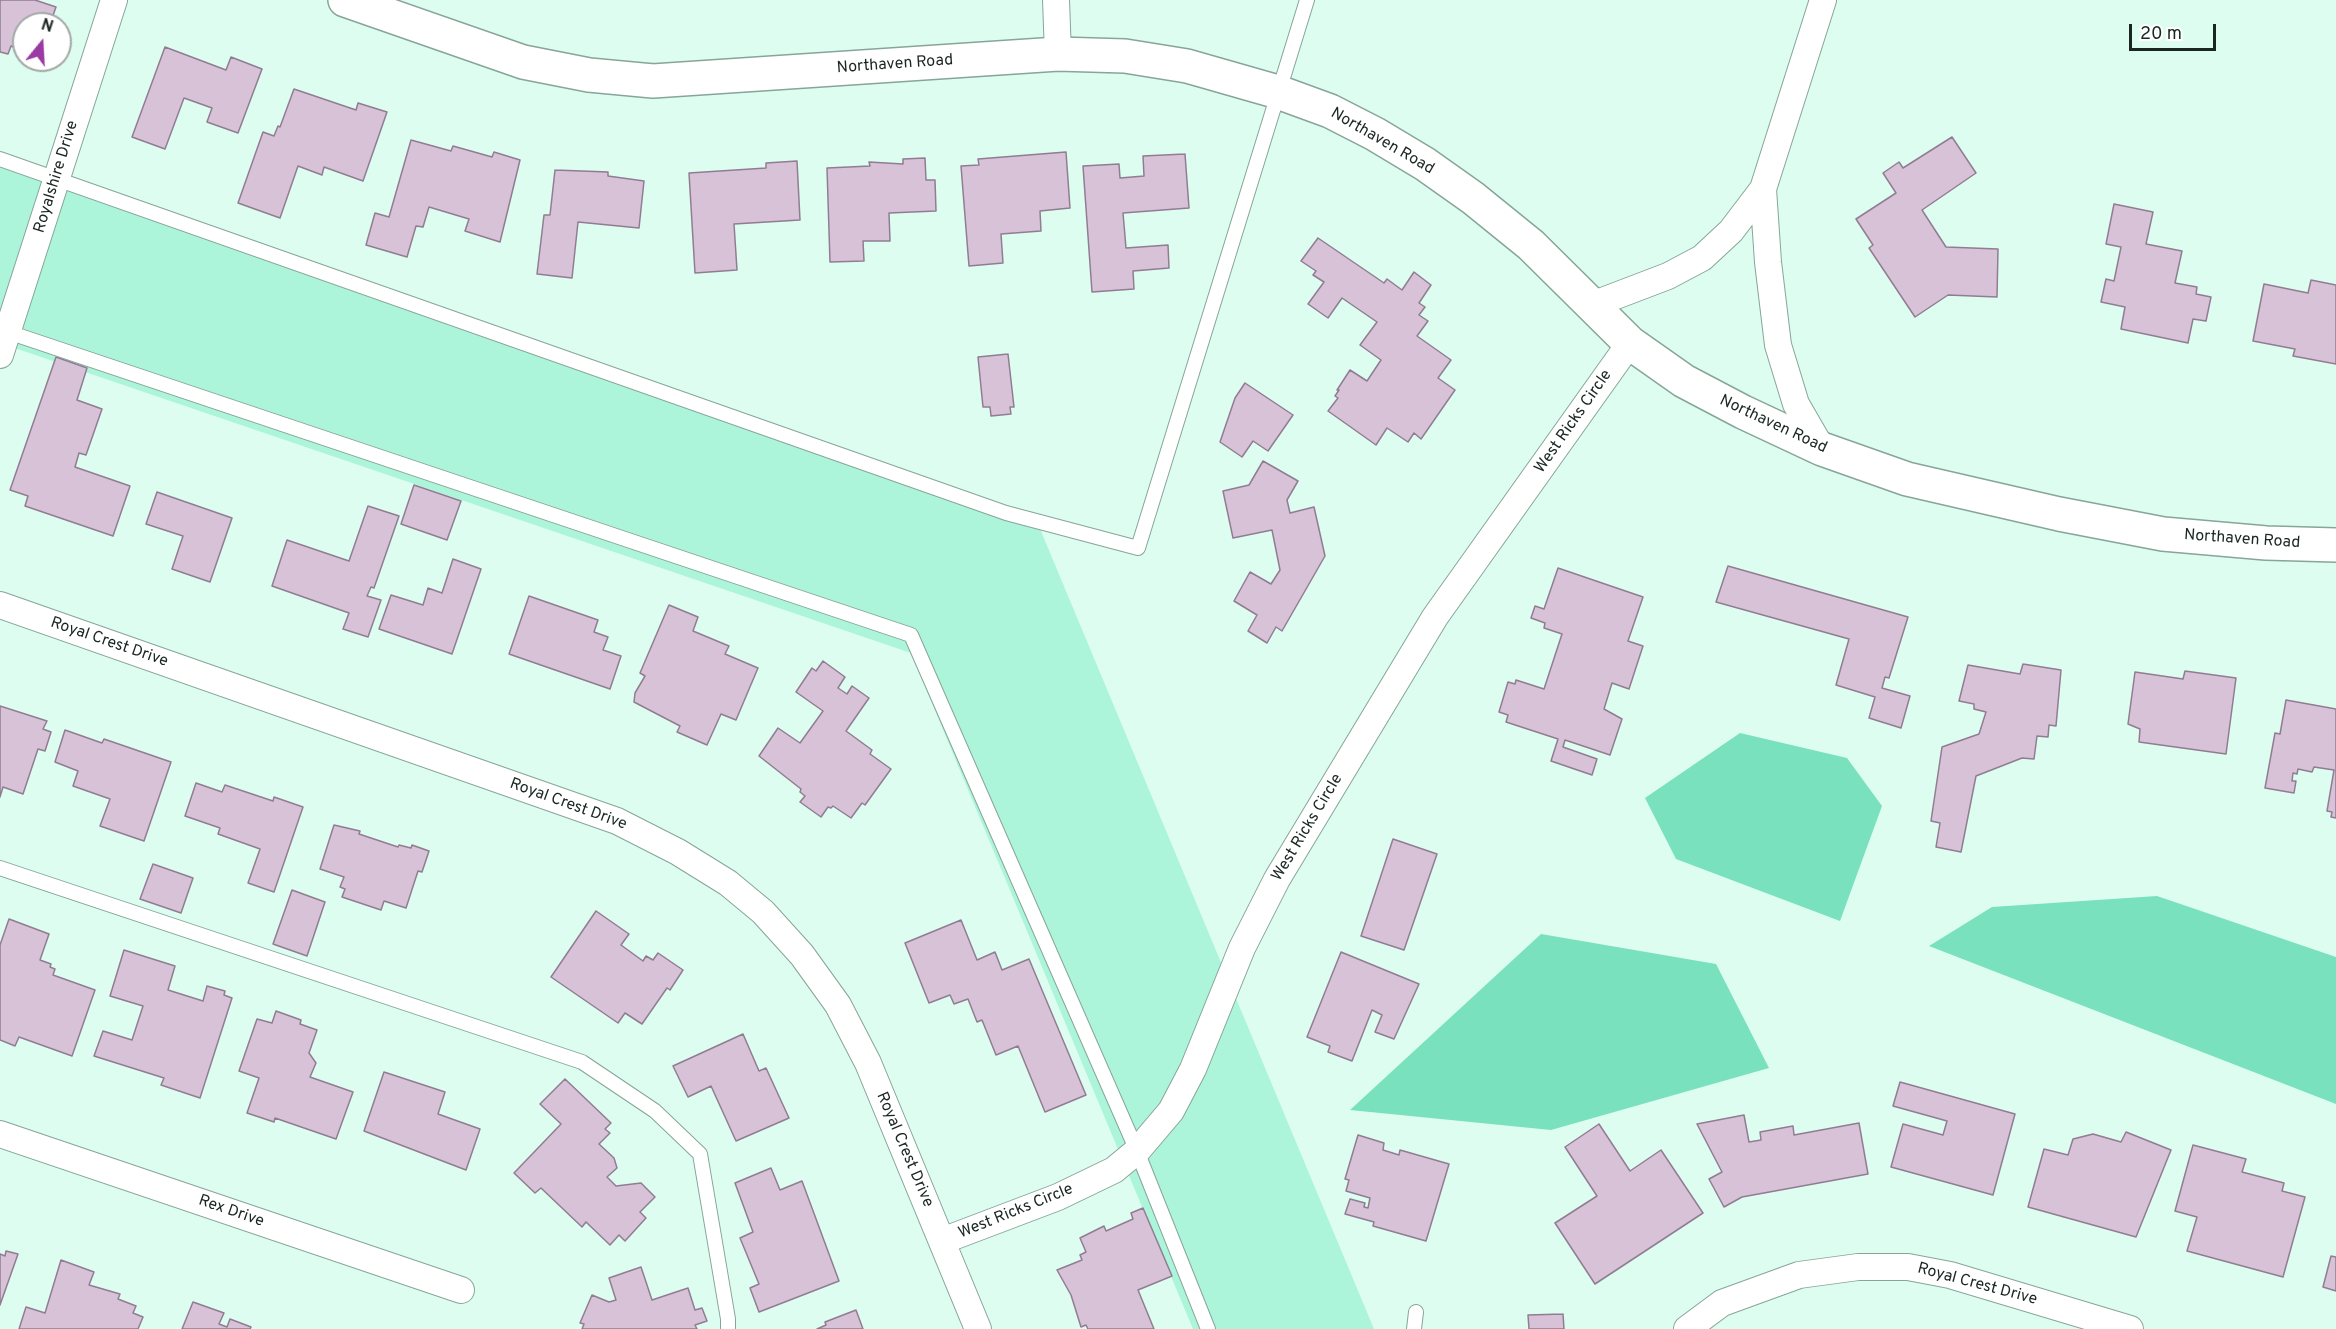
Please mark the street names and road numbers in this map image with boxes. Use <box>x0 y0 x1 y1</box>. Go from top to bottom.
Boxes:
street label: Northaven Road <box>836 51 954 79</box>
street label: Northaven Road <box>1327 105 1437 179</box>
street label: Royalshire Drive <box>31 118 83 236</box>
street label: West Ricks Circle <box>1531 367 1617 477</box>
street label: Northaven Road <box>1716 392 1830 458</box>
street label: Northaven Road <box>2183 526 2301 554</box>
street label: Royal Crest Drive <box>48 614 170 672</box>
street label: West Ricks Circle <box>1268 771 1348 885</box>
street label: Royal Crest Drive <box>507 775 629 835</box>
street label: Royal Crest Drive <box>871 1090 937 1210</box>
street label: West Ricks Circle <box>956 1180 1076 1244</box>
street label: Rex Drive <box>196 1192 266 1232</box>
street label: Royal Crest Drive <box>1915 1260 2039 1310</box>

